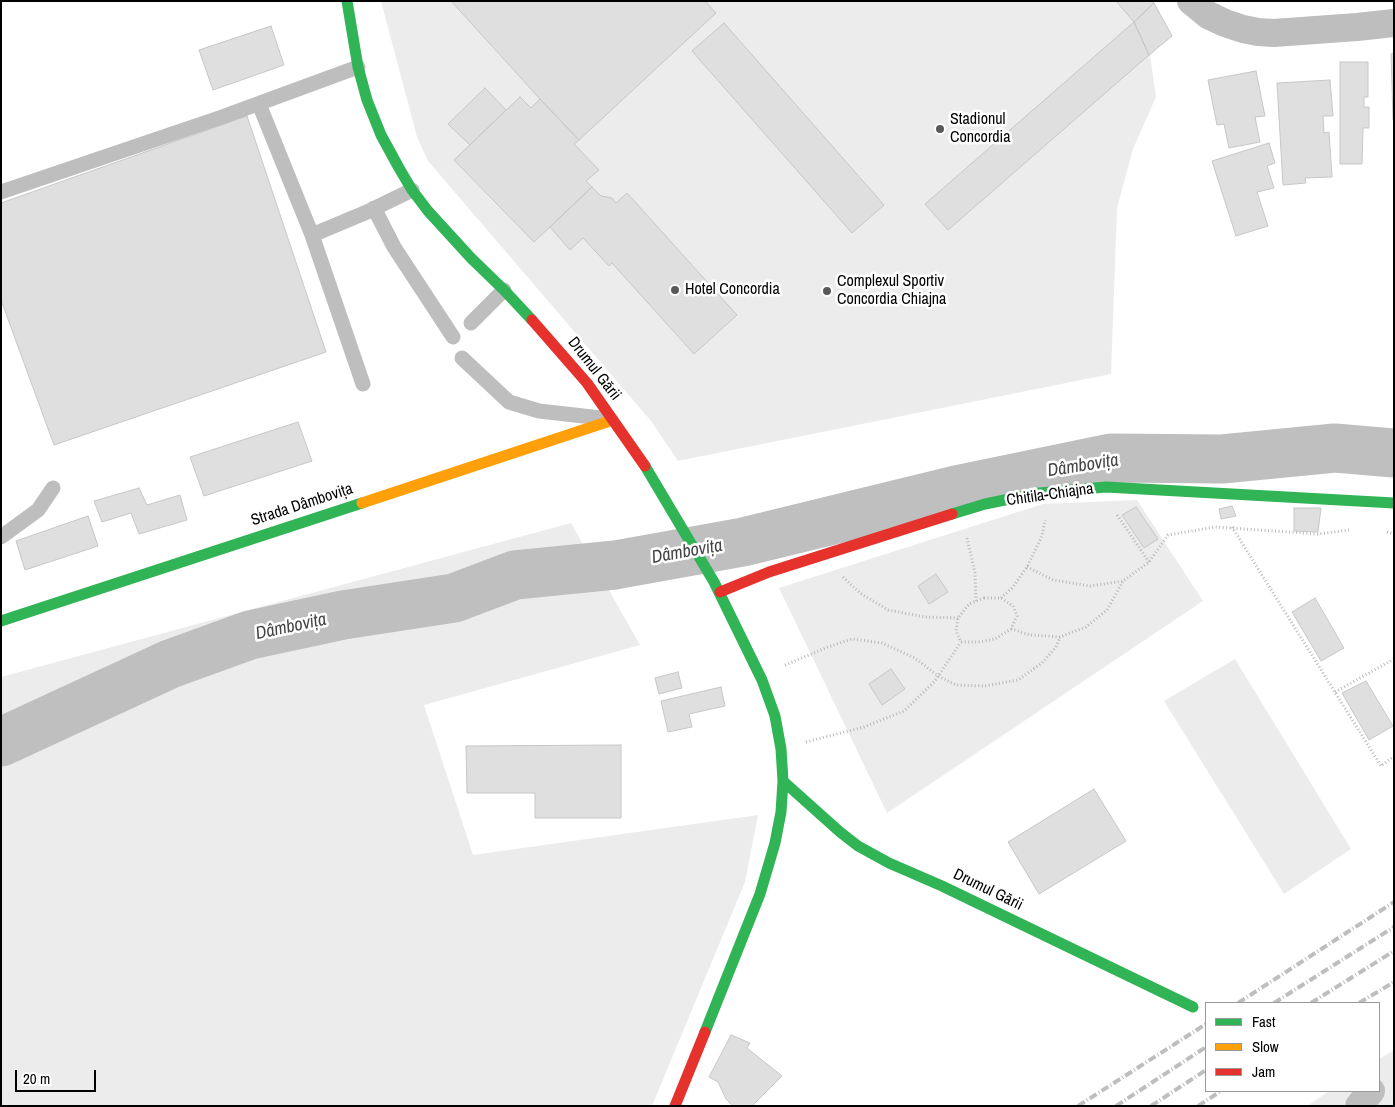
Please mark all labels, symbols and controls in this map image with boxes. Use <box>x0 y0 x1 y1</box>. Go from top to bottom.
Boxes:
place label: Stadionul Concordia <box>950 110 1011 148</box>
marker: Stadionul Concordia <box>934 123 946 135</box>
place label: Complexul Sportiv Concordia Chiajna <box>837 272 946 310</box>
place label: Hotel Concordia <box>685 280 780 300</box>
marker: Hotel Concordia <box>669 284 681 296</box>
marker: Complexul Sportiv Concordia Chiajna <box>821 285 833 297</box>
street label: Drumul Gării <box>563 334 625 404</box>
water label: Dâmbovița <box>1046 450 1120 482</box>
street label: Chitila-Chiajna <box>1005 479 1095 511</box>
street label: Strada Dâmbovița <box>249 480 355 530</box>
water label: Dâmbovița <box>650 535 724 569</box>
water label: Dâmbovița <box>254 609 328 645</box>
street label: Drumul Gării <box>950 865 1026 915</box>
legend <box>1205 1002 1380 1092</box>
text: Fast <box>1252 1011 1275 1032</box>
text: Slow <box>1252 1036 1279 1057</box>
scale bar <box>18 1060 99 1092</box>
text: Jam <box>1252 1061 1275 1082</box>
text: 20 m <box>23 1068 50 1089</box>

